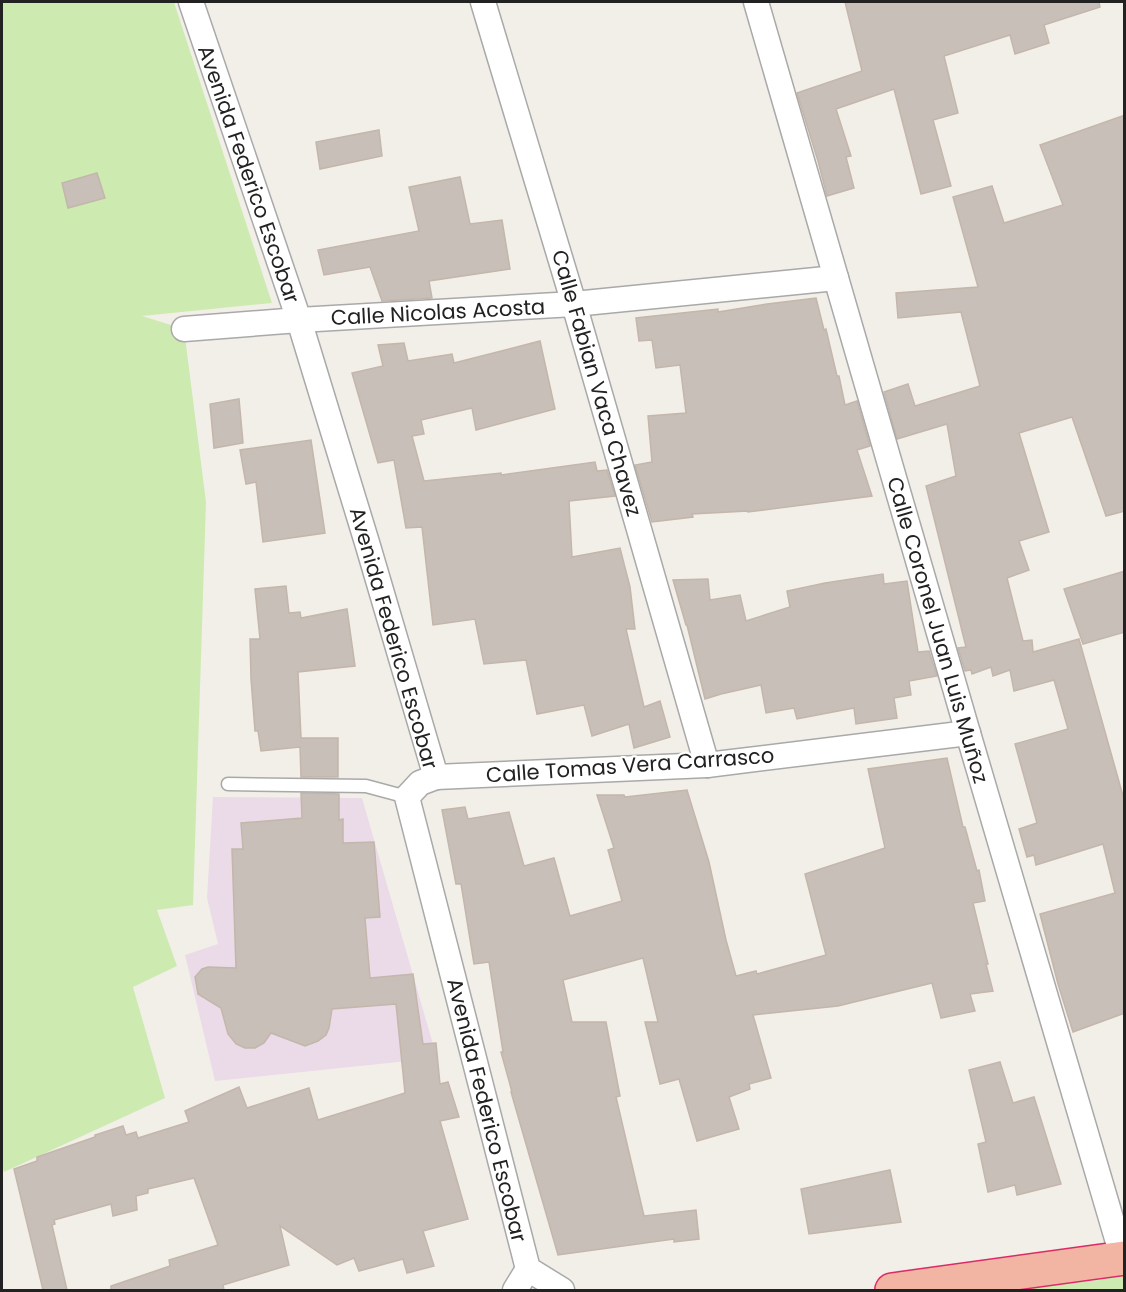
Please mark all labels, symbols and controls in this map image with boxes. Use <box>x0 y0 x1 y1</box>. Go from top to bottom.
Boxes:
street label: Avenida Federico Escobar <box>191 41 307 307</box>
street label: Calle Fabian Vaca Chavez <box>545 246 649 520</box>
street label: Calle Nicolas Acosta <box>330 292 546 332</box>
street label: Calle Coronel Juan Luis Muñoz <box>880 473 996 787</box>
street label: Avenida Federico Escobar <box>343 504 445 773</box>
street label: Calle Tomas Vera Carrasco <box>485 740 775 790</box>
street label: Avenida Federico Escobar <box>440 975 534 1245</box>

